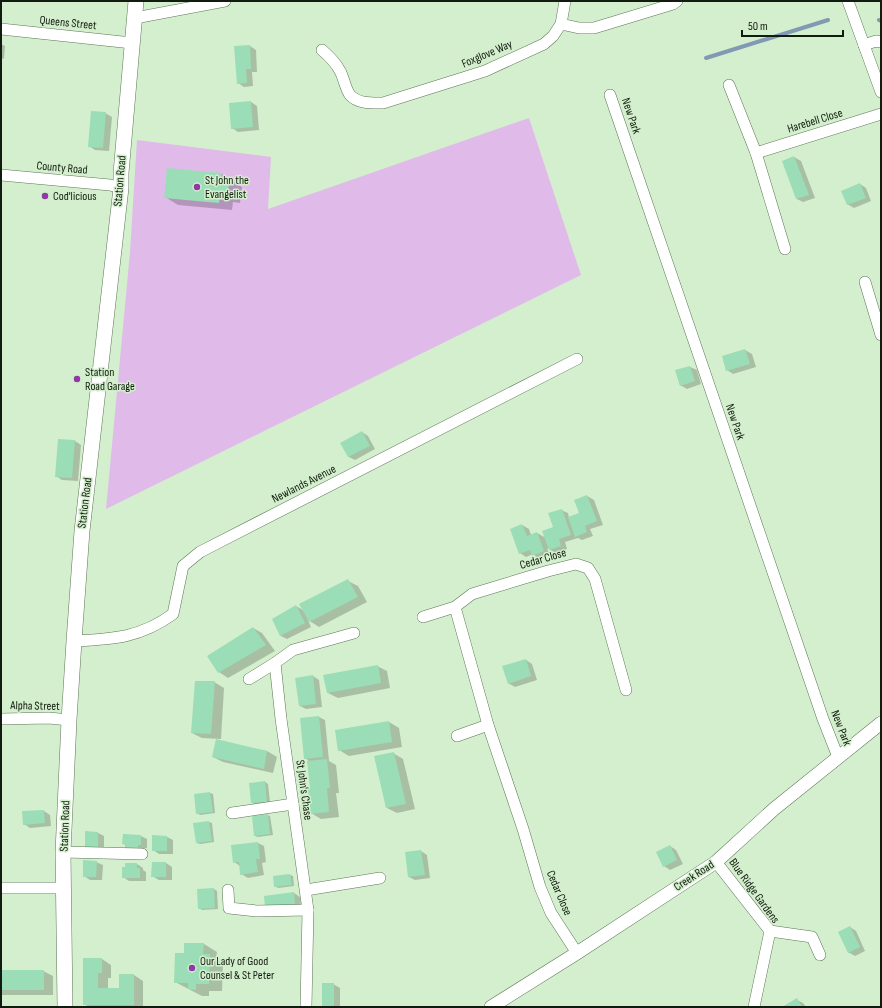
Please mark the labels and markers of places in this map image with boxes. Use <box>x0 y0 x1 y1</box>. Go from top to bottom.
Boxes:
place label: St John the Evangelist <box>205 173 249 202</box>
marker: St John the Evangelist <box>192 182 202 192</box>
place label: Cod'licious <box>53 189 97 204</box>
marker: Cod'licious <box>40 191 50 201</box>
place label: Station Road Garage <box>85 365 135 394</box>
marker: Station Road Garage <box>72 374 82 384</box>
place label: Our Lady of Good Counsel & St Peter <box>200 954 275 983</box>
marker: Our Lady of Good Counsel & St Peter <box>187 963 197 973</box>

